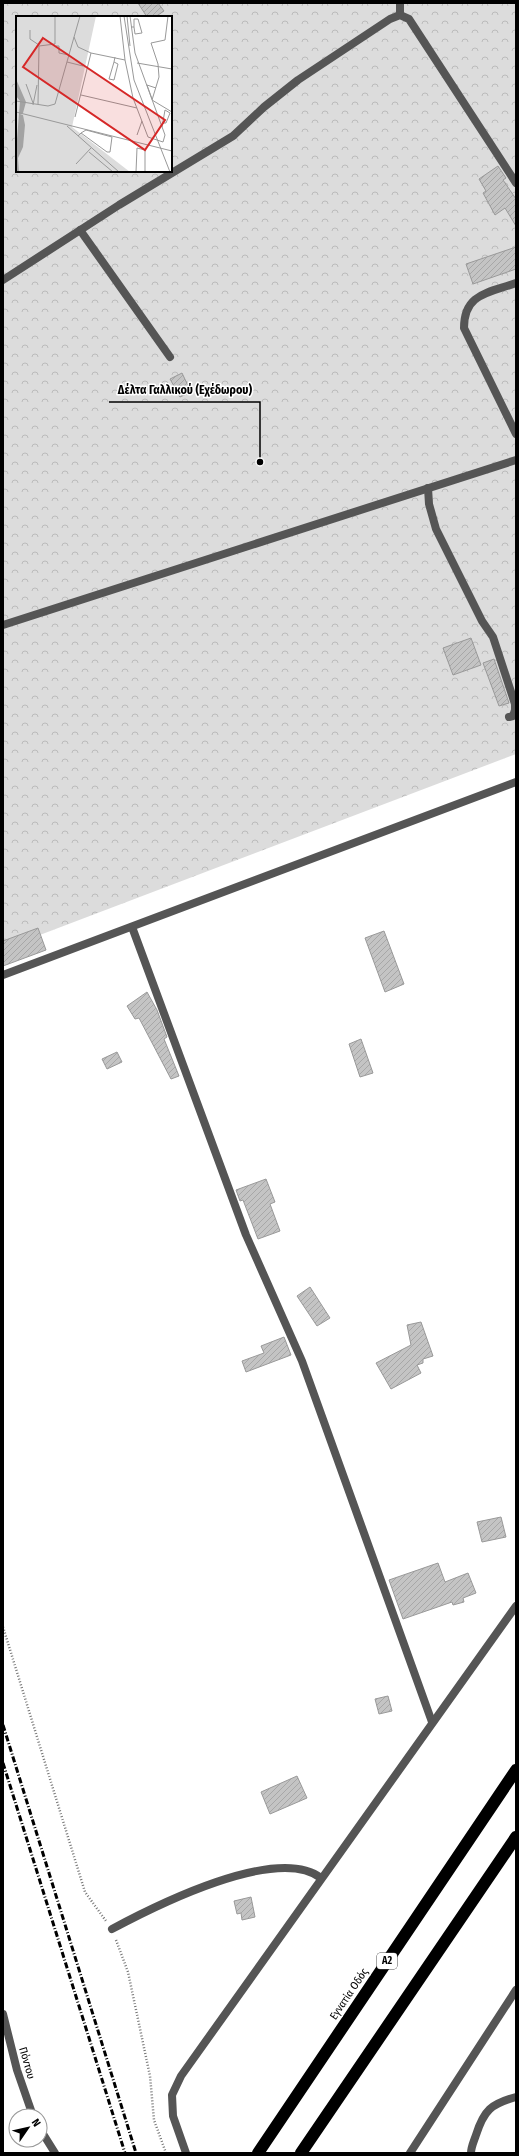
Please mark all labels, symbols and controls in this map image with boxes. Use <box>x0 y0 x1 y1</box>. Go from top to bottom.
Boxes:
inset map <box>16 16 172 172</box>
callout: Δέλτα Γαλλικού (Εχέδωρου) <box>109 378 260 402</box>
text: Δέλτα Γαλλικού (Εχέδωρου) <box>117 382 253 397</box>
road number: Α2 <box>377 1953 397 1969</box>
street label: Εγνατία Οδός <box>327 1966 371 2022</box>
street label: Πόντου <box>16 2045 38 2081</box>
north arrow <box>8 2108 48 2148</box>
text: N <box>29 2116 43 2129</box>

